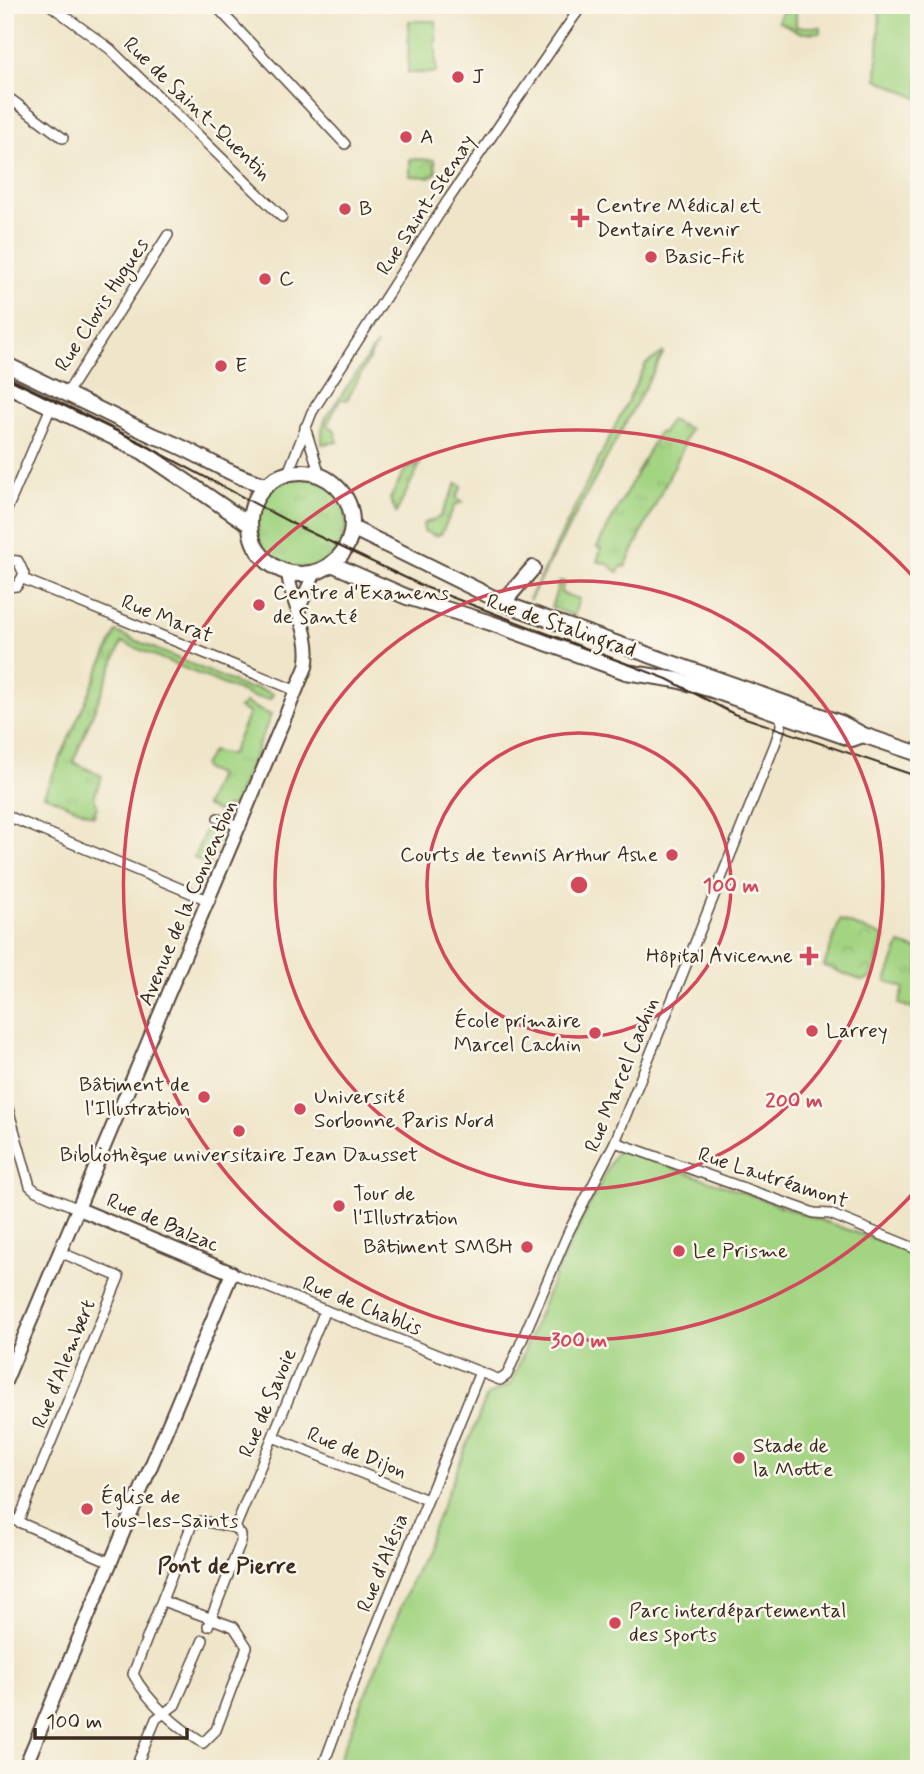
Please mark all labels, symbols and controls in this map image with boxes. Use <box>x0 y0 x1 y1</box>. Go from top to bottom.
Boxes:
street label: Rue de Saint-Quentin <box>117 31 277 187</box>
place label: J <box>472 63 484 91</box>
marker: J <box>450 69 466 85</box>
place label: A <box>420 123 434 151</box>
street label: Rue Saint-Stenay <box>370 129 482 281</box>
marker: A <box>398 129 414 145</box>
place label: Centre Médical et Dentaire Avenir <box>596 192 762 244</box>
place label: B <box>359 195 372 223</box>
marker: B <box>337 201 353 217</box>
marker: Centre Médical et Dentaire Avenir <box>570 208 590 228</box>
street label: Rue Clovis Hugues <box>48 233 156 378</box>
place label: Basic-Fit <box>665 243 745 271</box>
marker: Basic-Fit <box>643 249 659 265</box>
place label: C <box>279 265 294 293</box>
marker: C <box>257 271 273 287</box>
place label: E <box>235 352 247 380</box>
marker: E <box>213 358 229 374</box>
place label: Centre d'Examens de Santé <box>273 579 449 631</box>
street label: Rue de Stalingrad <box>482 587 639 667</box>
street label: Rue Marat <box>117 588 217 650</box>
marker: Centre d'Examens de Santé <box>251 597 267 613</box>
street label: Avenue de la Convention <box>132 796 244 1010</box>
place label: Courts de tennis Arthur Ashe <box>400 841 658 869</box>
marker: Courts de tennis Arthur Ashe <box>664 847 680 863</box>
text: 100 m <box>703 872 759 900</box>
centre of rings <box>567 873 591 897</box>
place label: Hôpital Avicenne <box>646 942 793 970</box>
marker: Hôpital Avicenne <box>799 946 819 966</box>
street label: Rue Marcel Cachin <box>578 993 666 1157</box>
place label: École primaire Marcel Cachin <box>454 1007 581 1059</box>
place label: Larrey <box>826 1017 888 1045</box>
marker: Larrey <box>804 1023 820 1039</box>
marker: École primaire Marcel Cachin <box>587 1025 603 1041</box>
place label: Bâtiment de l'Illustration <box>79 1071 190 1123</box>
place label: Université Sorbonne Paris Nord <box>314 1083 494 1135</box>
text: 200 m <box>765 1087 823 1115</box>
marker: Bâtiment de l'Illustration <box>196 1089 212 1105</box>
marker: Université Sorbonne Paris Nord <box>292 1101 308 1117</box>
marker: Bibliothèque universitaire Jean Dausset <box>231 1123 247 1139</box>
place label: Bibliothèque universitaire Jean Dausset <box>60 1141 418 1169</box>
street label: Rue Lautréamont <box>694 1141 852 1216</box>
place label: Tour de l'Illustration <box>353 1180 458 1232</box>
street label: Rue de Balzac <box>102 1187 224 1259</box>
marker: Tour de l'Illustration <box>331 1198 347 1214</box>
place label: Bâtiment SMBH <box>363 1233 513 1261</box>
place label: Le Prisme <box>693 1237 788 1265</box>
marker: Bâtiment SMBH <box>519 1239 535 1255</box>
marker: Le Prisme <box>671 1243 687 1259</box>
street label: Rue de Chablis <box>298 1269 426 1343</box>
street label: Rue d'Alembert <box>25 1295 103 1433</box>
text: 300 m <box>551 1327 608 1355</box>
street label: Rue de Savoie <box>232 1344 304 1462</box>
street label: Rue de Dijon <box>303 1420 411 1486</box>
place label: Stade de la Motte <box>753 1432 833 1484</box>
marker: Stade de la Motte <box>731 1450 747 1466</box>
place label: Église de Tous-les-Saints <box>101 1483 238 1535</box>
marker: Église de Tous-les-Saints <box>79 1501 95 1517</box>
street label: Rue d'Alésia <box>350 1509 416 1617</box>
district label: Pont de Pierre <box>157 1552 297 1582</box>
place label: Parc interdépartemental des sports <box>629 1597 847 1649</box>
marker: Parc interdépartemental des sports <box>607 1615 623 1631</box>
scale bar <box>35 1697 187 1741</box>
text: 100 m <box>46 1708 102 1736</box>

